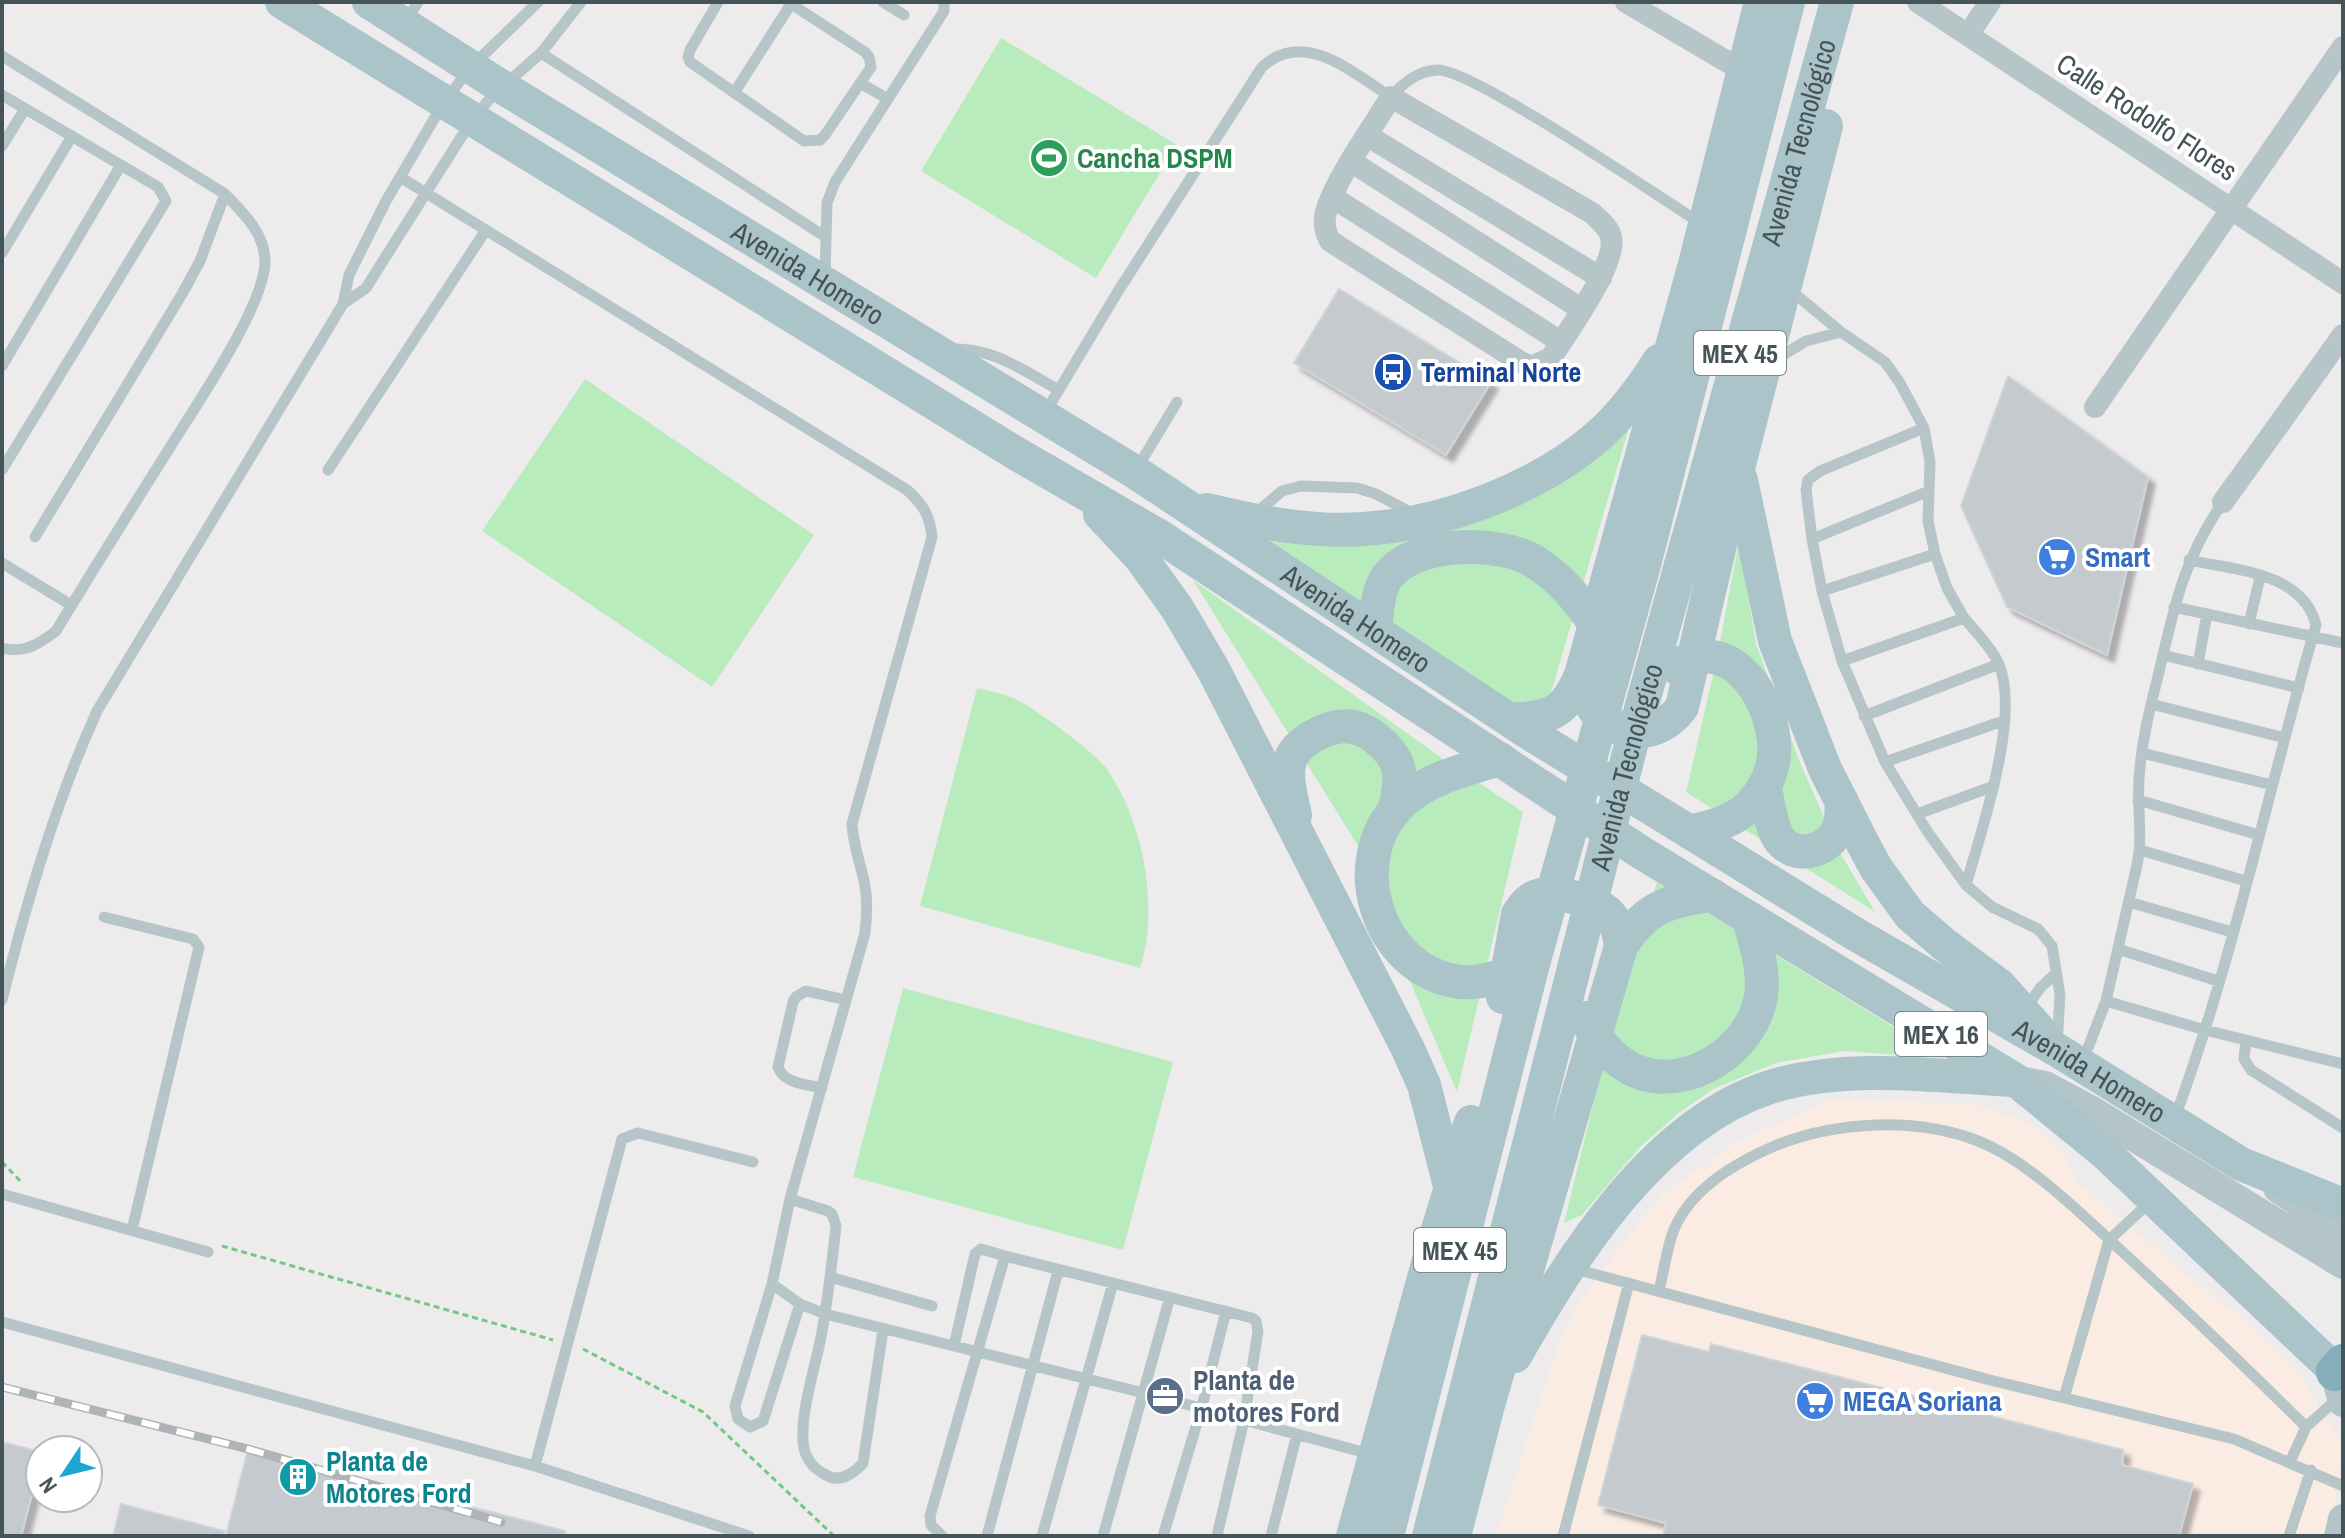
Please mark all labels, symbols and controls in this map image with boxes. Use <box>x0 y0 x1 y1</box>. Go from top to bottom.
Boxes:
street label: Avenida Tecnológico <box>1751 35 1845 251</box>
street label: Calle Rodolfo Flores <box>2049 44 2245 190</box>
sports icon: Cancha DSPM <box>1028 137 1070 179</box>
place label: Cancha DSPM <box>1077 139 1233 177</box>
street label: Avenida Homero <box>724 212 891 334</box>
road number: MEX 45 <box>1694 331 1786 375</box>
bus stop icon: Terminal Norte <box>1372 351 1414 393</box>
place label: Terminal Norte <box>1421 353 1581 391</box>
supermarket icon: Smart <box>2036 536 2078 578</box>
place label: Smart <box>2085 538 2150 576</box>
street label: Avenida Homero <box>1273 555 1438 682</box>
street label: Avenida Tecnológico <box>1581 659 1672 875</box>
street label: Avenida Homero <box>2006 1009 2173 1132</box>
road number: MEX 16 <box>1895 1012 1987 1056</box>
road number: MEX 45 <box>1414 1228 1506 1272</box>
place label: Planta de motores Ford <box>1193 1361 1340 1431</box>
office icon: Planta de motores Ford <box>1144 1375 1186 1417</box>
supermarket icon: MEGA Soriana <box>1794 1380 1836 1422</box>
place label: MEGA Soriana <box>1843 1382 2002 1420</box>
north arrow <box>24 1434 104 1514</box>
place label: Planta de Motores Ford <box>326 1442 472 1512</box>
building icon: Planta de Motores Ford <box>277 1456 319 1498</box>
text: N <box>32 1472 64 1499</box>

